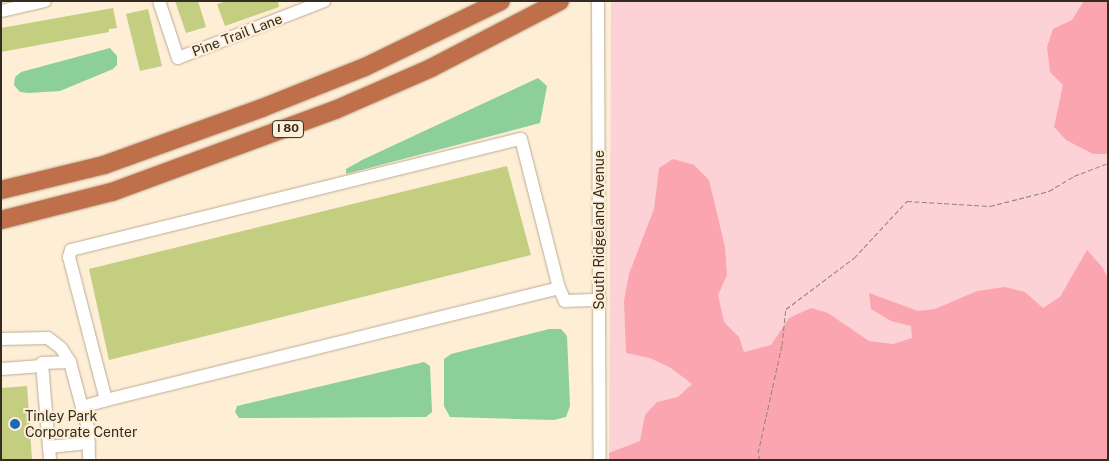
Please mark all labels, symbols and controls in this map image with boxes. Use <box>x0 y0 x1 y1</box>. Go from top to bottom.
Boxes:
street label: Pine Trail Lane <box>189 10 285 60</box>
road number: I 80 <box>272 120 304 138</box>
street label: South Ridgeland Avenue <box>591 150 607 310</box>
place label: Tinley Park Corporate Center <box>25 408 138 441</box>
marker: Tinley Park Corporate Center <box>9 418 21 430</box>

